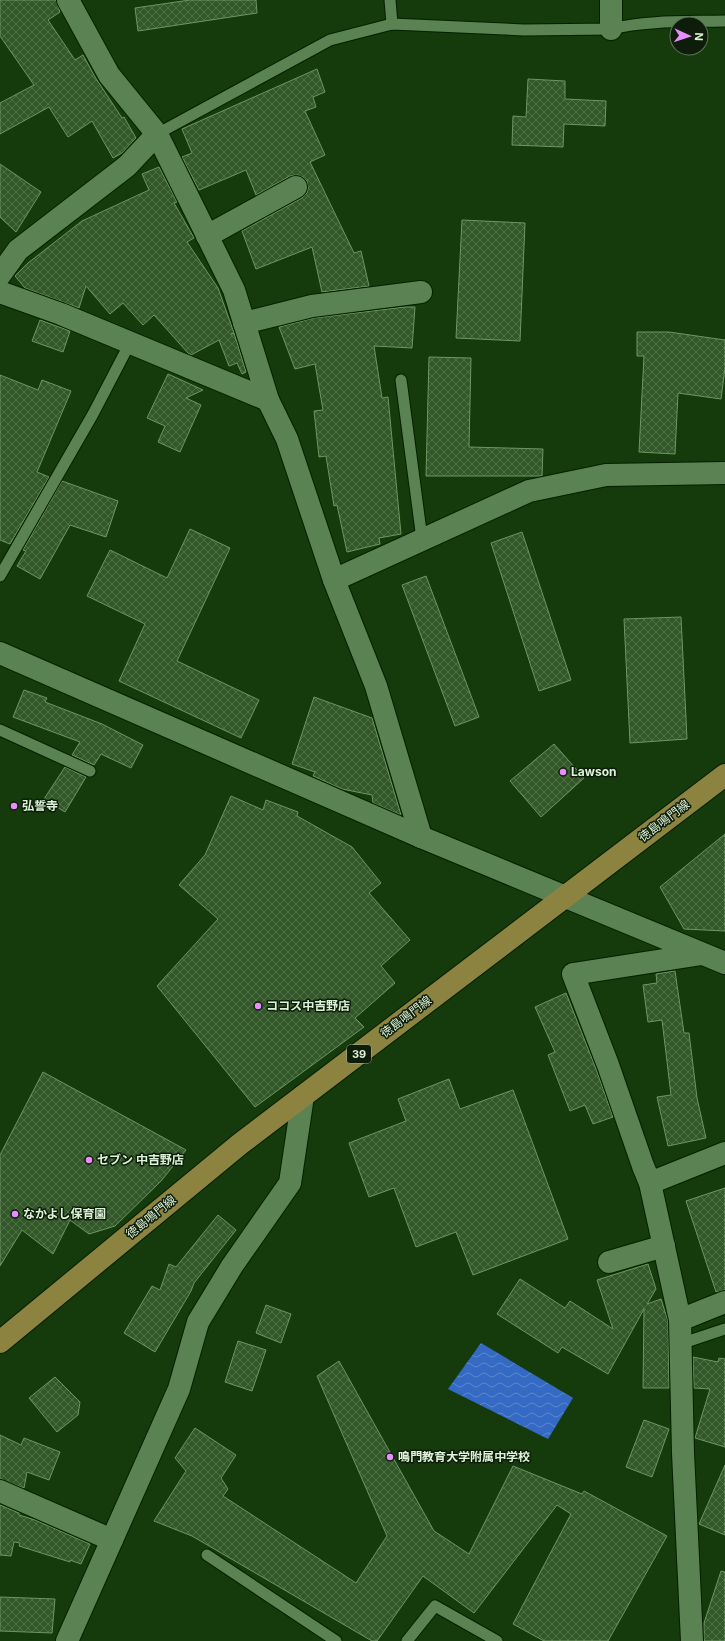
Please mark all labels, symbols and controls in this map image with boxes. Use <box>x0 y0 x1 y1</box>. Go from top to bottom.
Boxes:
north arrow <box>669 16 709 56</box>
text: N <box>692 32 706 41</box>
place label: Lawson <box>571 764 617 779</box>
marker: Lawson <box>558 767 568 777</box>
street label: 徳島鳴門線 <box>635 797 692 845</box>
place label: 弘誓寺 <box>22 798 58 813</box>
marker: 弘誓寺 <box>9 801 19 811</box>
street label: 徳島鳴門線 <box>377 993 434 1041</box>
place label: ココス中吉野店 <box>266 998 350 1013</box>
marker: ココス中吉野店 <box>253 1001 263 1011</box>
road number: 39 <box>347 1045 371 1063</box>
place label: セブン 中吉野店 <box>97 1152 184 1167</box>
marker: セブン 中吉野店 <box>84 1155 94 1165</box>
street label: 徳島鳴門線 <box>123 1192 179 1241</box>
place label: なかよし保育園 <box>23 1206 106 1221</box>
marker: なかよし保育園 <box>10 1209 20 1219</box>
place label: 鳴門教育大学附属中学校 <box>398 1449 530 1464</box>
marker: 鳴門教育大学附属中学校 <box>385 1452 395 1462</box>

